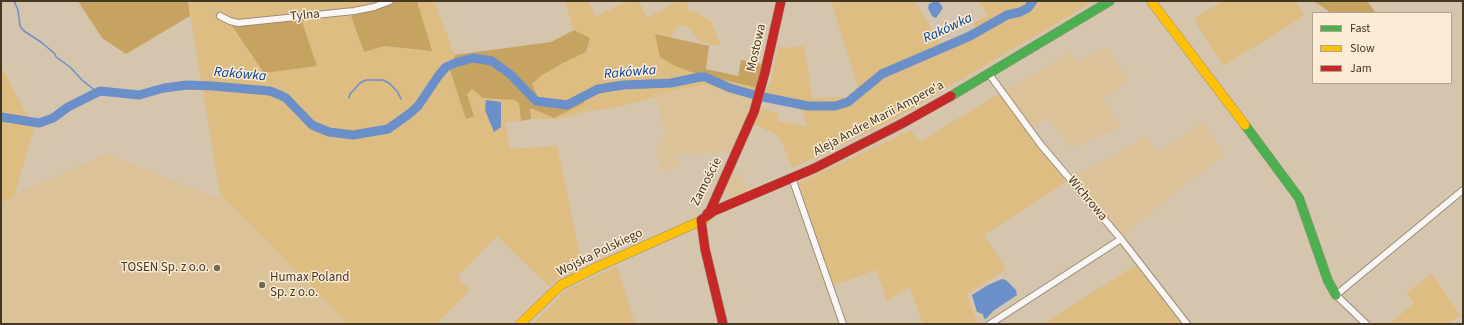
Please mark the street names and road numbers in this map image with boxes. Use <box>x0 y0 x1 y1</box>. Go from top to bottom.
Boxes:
street label: Tylna <box>289 7 321 25</box>
street label: Mostowa <box>744 23 770 73</box>
street label: Aleja Andre Marii Ampere'a <box>811 78 947 160</box>
street label: Zamoście <box>688 155 726 209</box>
street label: Wichrowa <box>1064 173 1110 225</box>
street label: Wojska Polskiego <box>555 225 645 281</box>

